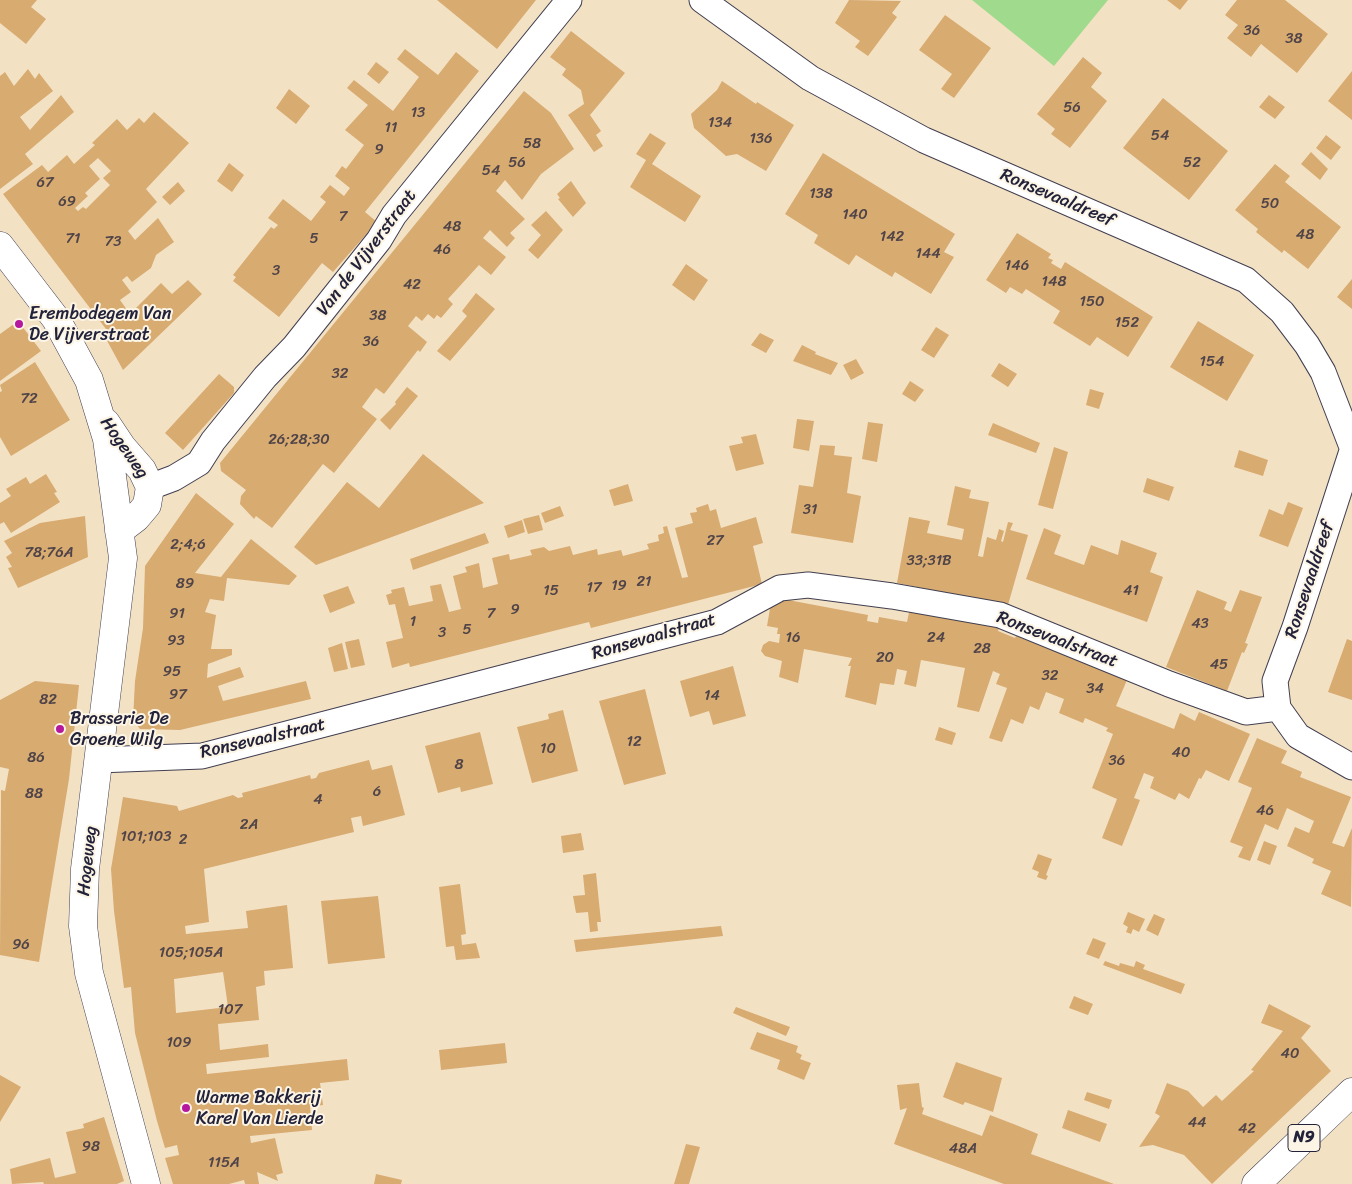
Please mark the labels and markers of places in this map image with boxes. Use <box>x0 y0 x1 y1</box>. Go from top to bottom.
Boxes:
place label: Erembodegem Van De Vijverstraat <box>29 303 171 346</box>
marker: Erembodegem Van De Vijverstraat <box>13 318 25 330</box>
place label: Brasserie De Groene Wilg <box>70 708 169 751</box>
marker: Brasserie De Groene Wilg <box>54 723 66 735</box>
place label: Warme Bakkerij Karel Van Lierde <box>196 1087 323 1130</box>
marker: Warme Bakkerij Karel Van Lierde <box>180 1102 192 1114</box>

